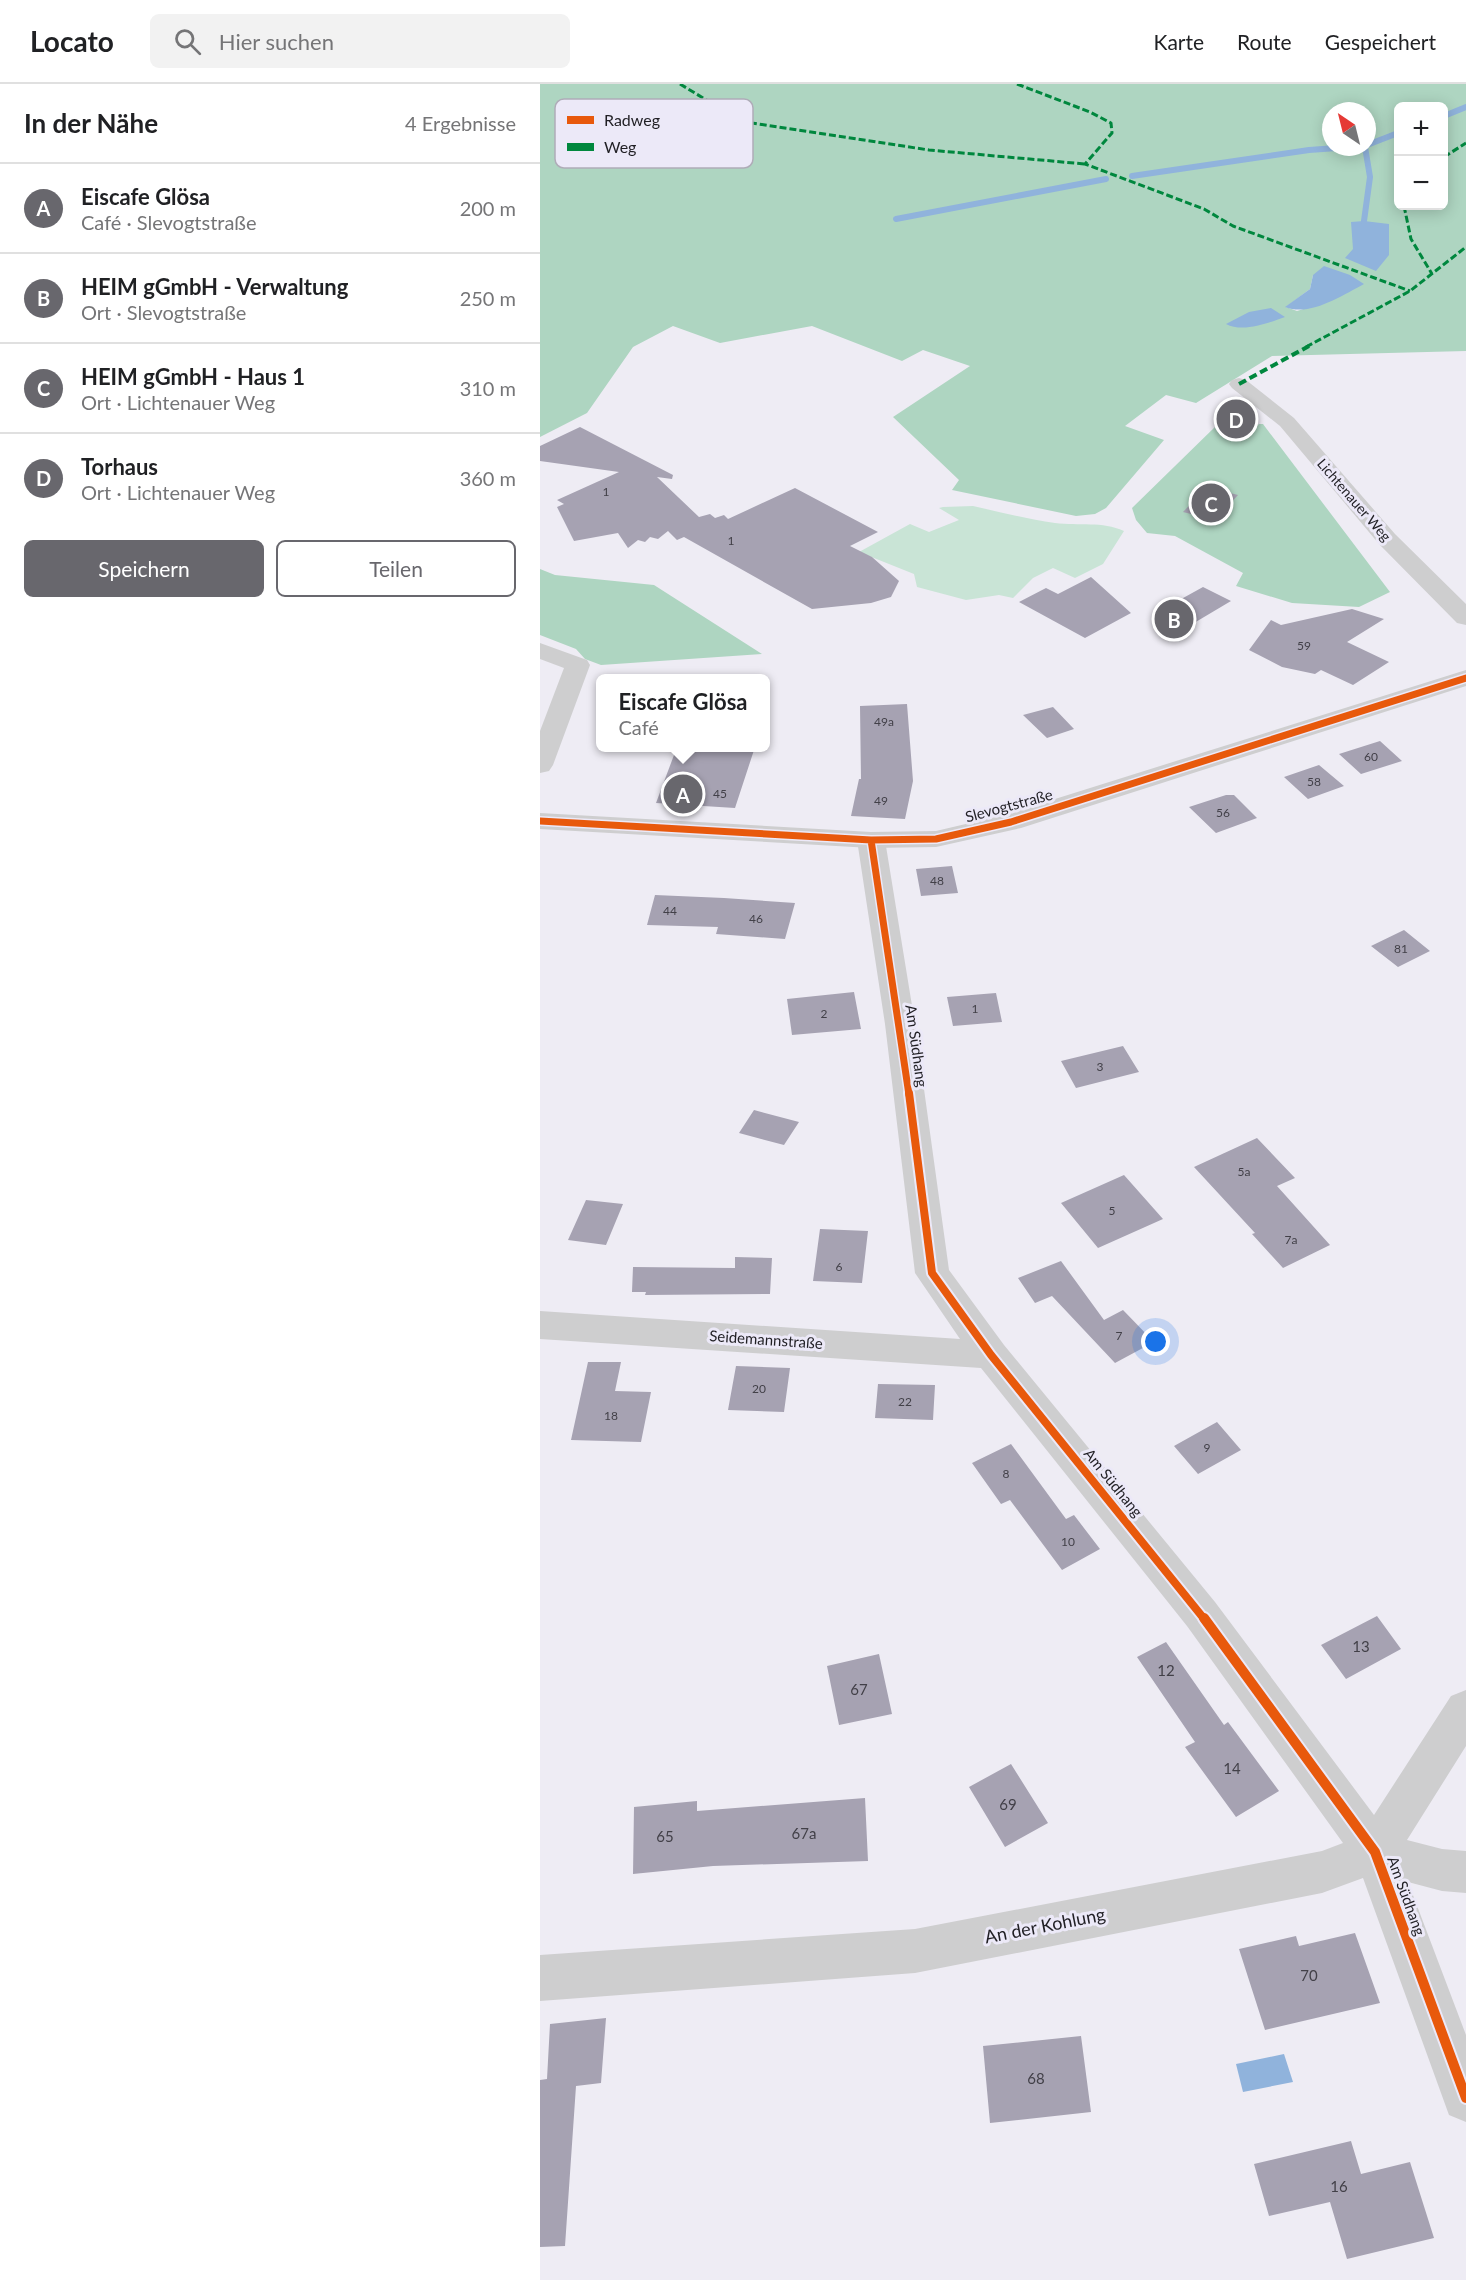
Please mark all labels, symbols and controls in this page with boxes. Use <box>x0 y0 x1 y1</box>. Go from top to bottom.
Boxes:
search box <box>150 14 570 68</box>
text: Locato <box>30 24 114 58</box>
icon: search <box>171 25 204 58</box>
text: Hier suchen <box>219 28 334 55</box>
text: Karte <box>1154 29 1204 54</box>
text: Route <box>1237 29 1292 54</box>
text: Gespeichert <box>1325 29 1436 54</box>
legend <box>555 99 753 168</box>
north arrow <box>1322 102 1376 156</box>
map controls <box>1394 102 1448 210</box>
button: + <box>1394 102 1448 156</box>
text: In der Nähe <box>24 107 158 139</box>
text: Radweg <box>604 110 660 129</box>
text: 4 Ergebnisse <box>405 111 516 135</box>
text: Weg <box>604 137 636 156</box>
button: − <box>1394 156 1448 210</box>
text: Eiscafe Glösa <box>81 183 210 210</box>
text: A <box>37 196 50 220</box>
text: 200 m <box>460 196 516 220</box>
text: Café · Slevogtstraße <box>81 210 257 234</box>
text: HEIM gGmbH - Verwaltung <box>81 273 348 300</box>
text: B <box>37 286 50 310</box>
text: 250 m <box>460 286 516 310</box>
text: Ort · Slevogtstraße <box>81 300 246 324</box>
text: HEIM gGmbH - Haus 1 <box>81 363 305 390</box>
text: C <box>37 376 50 400</box>
text: 310 m <box>460 376 516 400</box>
text: Ort · Lichtenauer Weg <box>81 390 275 414</box>
pin: D <box>1216 396 1256 442</box>
text: Torhaus <box>81 453 158 480</box>
street label: Lichtenauer Weg <box>1314 455 1395 544</box>
text: D <box>36 466 51 490</box>
text: 360 m <box>460 466 516 490</box>
text: Ort · Lichtenauer Weg <box>81 480 275 504</box>
pin: C <box>1192 480 1230 526</box>
house number: 1 <box>603 484 610 499</box>
house number: 1 <box>728 533 735 548</box>
button: Speichern <box>24 540 264 597</box>
button: Teilen <box>276 540 516 597</box>
pin: B <box>1154 596 1194 642</box>
house number: 59 <box>1297 638 1311 653</box>
popup <box>596 674 770 752</box>
text: Eiscafe Glösa <box>618 688 748 715</box>
house number: 49a <box>874 714 894 729</box>
text: Café <box>618 715 659 739</box>
house number: 60 <box>1364 749 1378 764</box>
pin: A <box>664 772 702 816</box>
house number: 58 <box>1307 774 1321 789</box>
street label: Slevogtstraße <box>963 785 1054 825</box>
house number: 45 <box>713 786 727 801</box>
house number: 49 <box>874 793 888 808</box>
house number: 56 <box>1216 805 1230 820</box>
house number: 48 <box>930 873 944 888</box>
house number: 44 <box>663 903 677 918</box>
house number: 46 <box>749 911 763 926</box>
house number: 81 <box>1394 941 1408 956</box>
house number: 1 <box>972 1001 979 1016</box>
street label: Am Südhang <box>902 1003 932 1088</box>
house number: 2 <box>821 1006 828 1021</box>
house number: 3 <box>1097 1059 1104 1074</box>
house number: 5a <box>1238 1164 1250 1179</box>
house number: 5 <box>1109 1203 1116 1218</box>
house number: 7a <box>1285 1232 1297 1247</box>
house number: 6 <box>836 1259 843 1274</box>
street label: Seidemannstraße <box>709 1326 824 1352</box>
your location <box>1141 1327 1170 1356</box>
house number: 7 <box>1116 1328 1123 1343</box>
house number: 20 <box>752 1381 766 1396</box>
house number: 22 <box>898 1394 912 1409</box>
house number: 18 <box>604 1408 618 1423</box>
house number: 9 <box>1204 1440 1211 1455</box>
street label: Am Südhang <box>1081 1444 1147 1520</box>
house number: 8 <box>1003 1466 1010 1481</box>
house number: 10 <box>1061 1534 1075 1549</box>
house number: 13 <box>1352 1637 1370 1655</box>
house number: 12 <box>1157 1661 1175 1679</box>
house number: 67 <box>850 1680 868 1698</box>
house number: 14 <box>1223 1759 1241 1777</box>
house number: 69 <box>999 1795 1017 1813</box>
house number: 67a <box>792 1824 816 1842</box>
house number: 65 <box>656 1827 674 1845</box>
street label: Am Südhang <box>1384 1854 1430 1938</box>
street label: An der Kohlung <box>983 1903 1107 1947</box>
house number: 70 <box>1300 1966 1318 1984</box>
house number: 68 <box>1027 2069 1045 2087</box>
house number: 16 <box>1330 2177 1348 2195</box>

